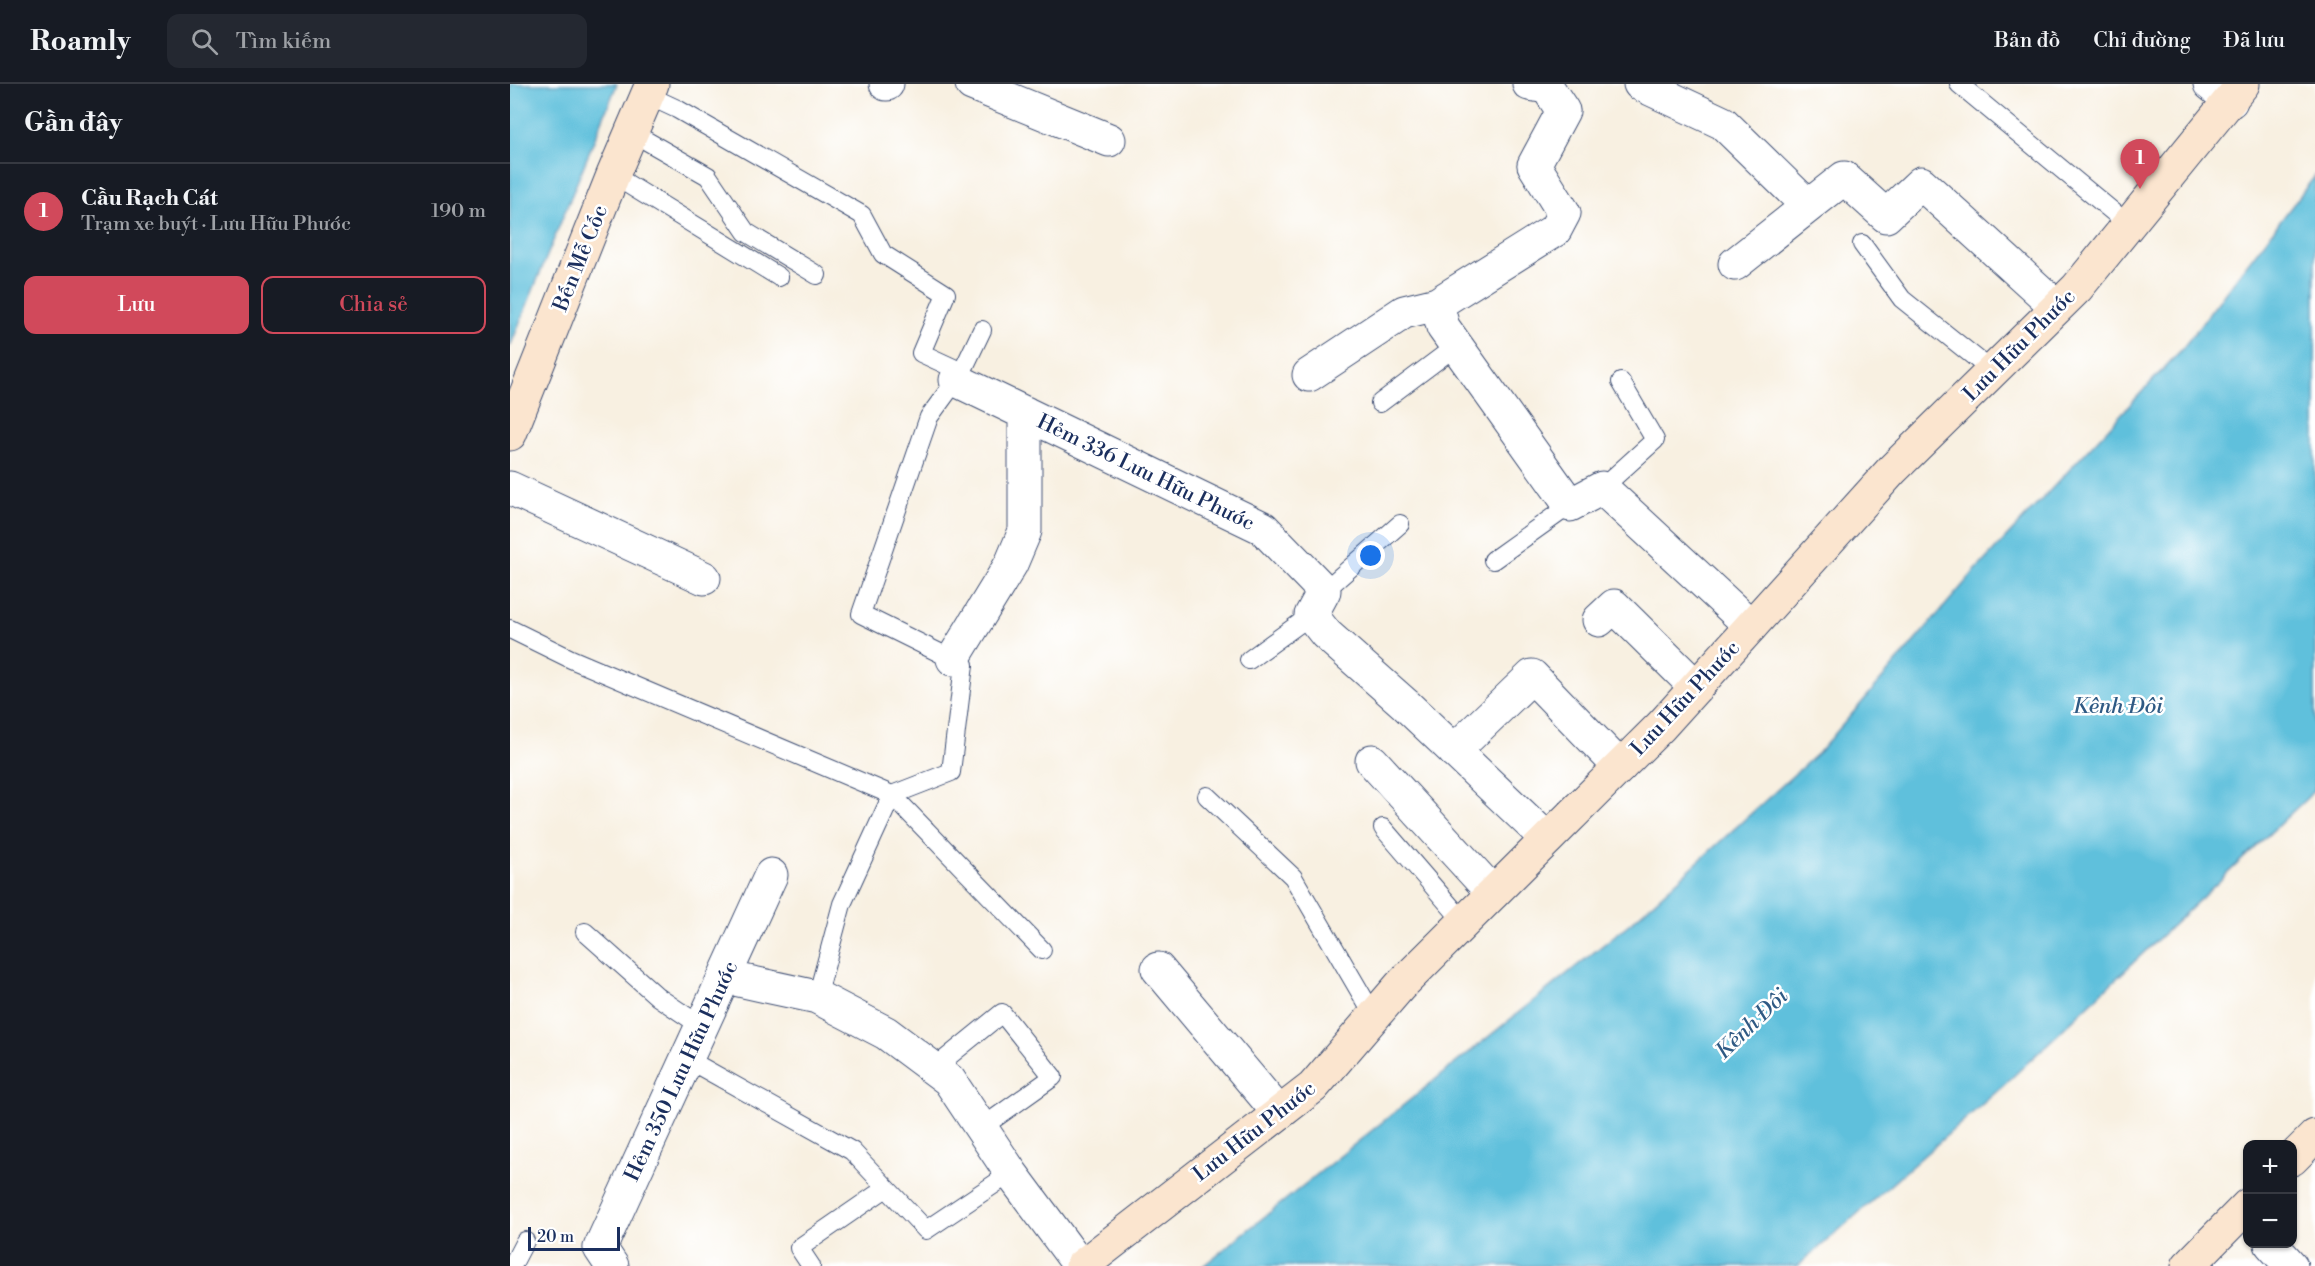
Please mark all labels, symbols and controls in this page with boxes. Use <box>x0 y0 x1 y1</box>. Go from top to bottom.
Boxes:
search box <box>167 14 587 68</box>
text: Roamly <box>30 24 131 59</box>
icon: search <box>188 25 221 58</box>
text: Tìm kiếm <box>236 28 331 55</box>
text: Bản đồ <box>1994 28 2060 54</box>
text: Chỉ đường <box>2093 28 2191 54</box>
text: Đã lưu <box>2224 28 2285 54</box>
text: Gần đây <box>24 107 122 139</box>
pin: 1 <box>2120 140 2160 189</box>
text: Cầu Rạch Cát <box>81 185 218 212</box>
text: 1 <box>39 199 48 224</box>
text: 190 m <box>431 199 486 224</box>
street label: Bến Mễ Cốc <box>547 201 614 316</box>
text: Trạm xe buýt · Lưu Hữu Phước <box>81 212 351 237</box>
button: Lưu <box>24 276 249 334</box>
button: Chia sẻ <box>261 276 486 334</box>
street label: Lưu Hữu Phước <box>1958 284 2081 407</box>
street label: Hẻm 336 Lưu Hữu Phước <box>1032 409 1259 537</box>
your location <box>1356 541 1385 570</box>
street label: Lưu Hữu Phước <box>1626 636 1746 762</box>
water label: Kênh Đôi <box>2073 693 2163 720</box>
street label: Hẻm 350 Lưu Hữu Phước <box>619 957 744 1186</box>
water label: Kênh Đôi <box>1710 983 1794 1065</box>
street label: Lưu Hữu Phước <box>1188 1076 1321 1188</box>
map controls <box>2243 1140 2297 1248</box>
button: + <box>2243 1140 2297 1194</box>
button: − <box>2243 1194 2297 1248</box>
scale bar <box>528 1224 620 1252</box>
text: 20 m <box>537 1227 574 1247</box>

